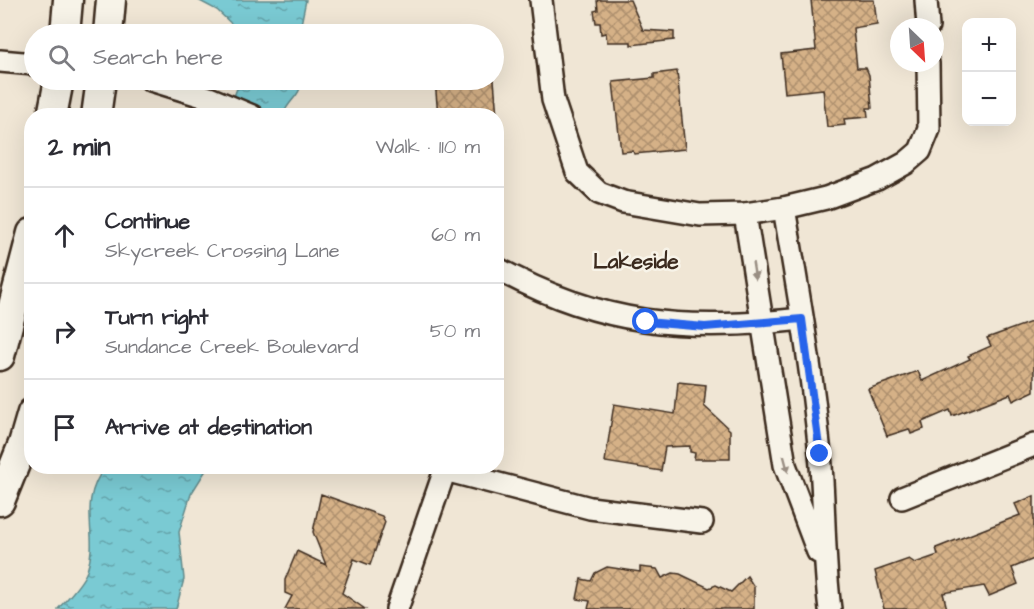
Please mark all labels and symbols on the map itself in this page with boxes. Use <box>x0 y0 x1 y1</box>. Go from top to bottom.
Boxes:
north arrow <box>890 18 944 72</box>
district label: Lakeside <box>593 247 679 276</box>
one-way arrow <box>750 262 759 281</box>
route start <box>632 308 658 334</box>
route end <box>806 440 832 466</box>
one-way arrow <box>782 455 791 473</box>

